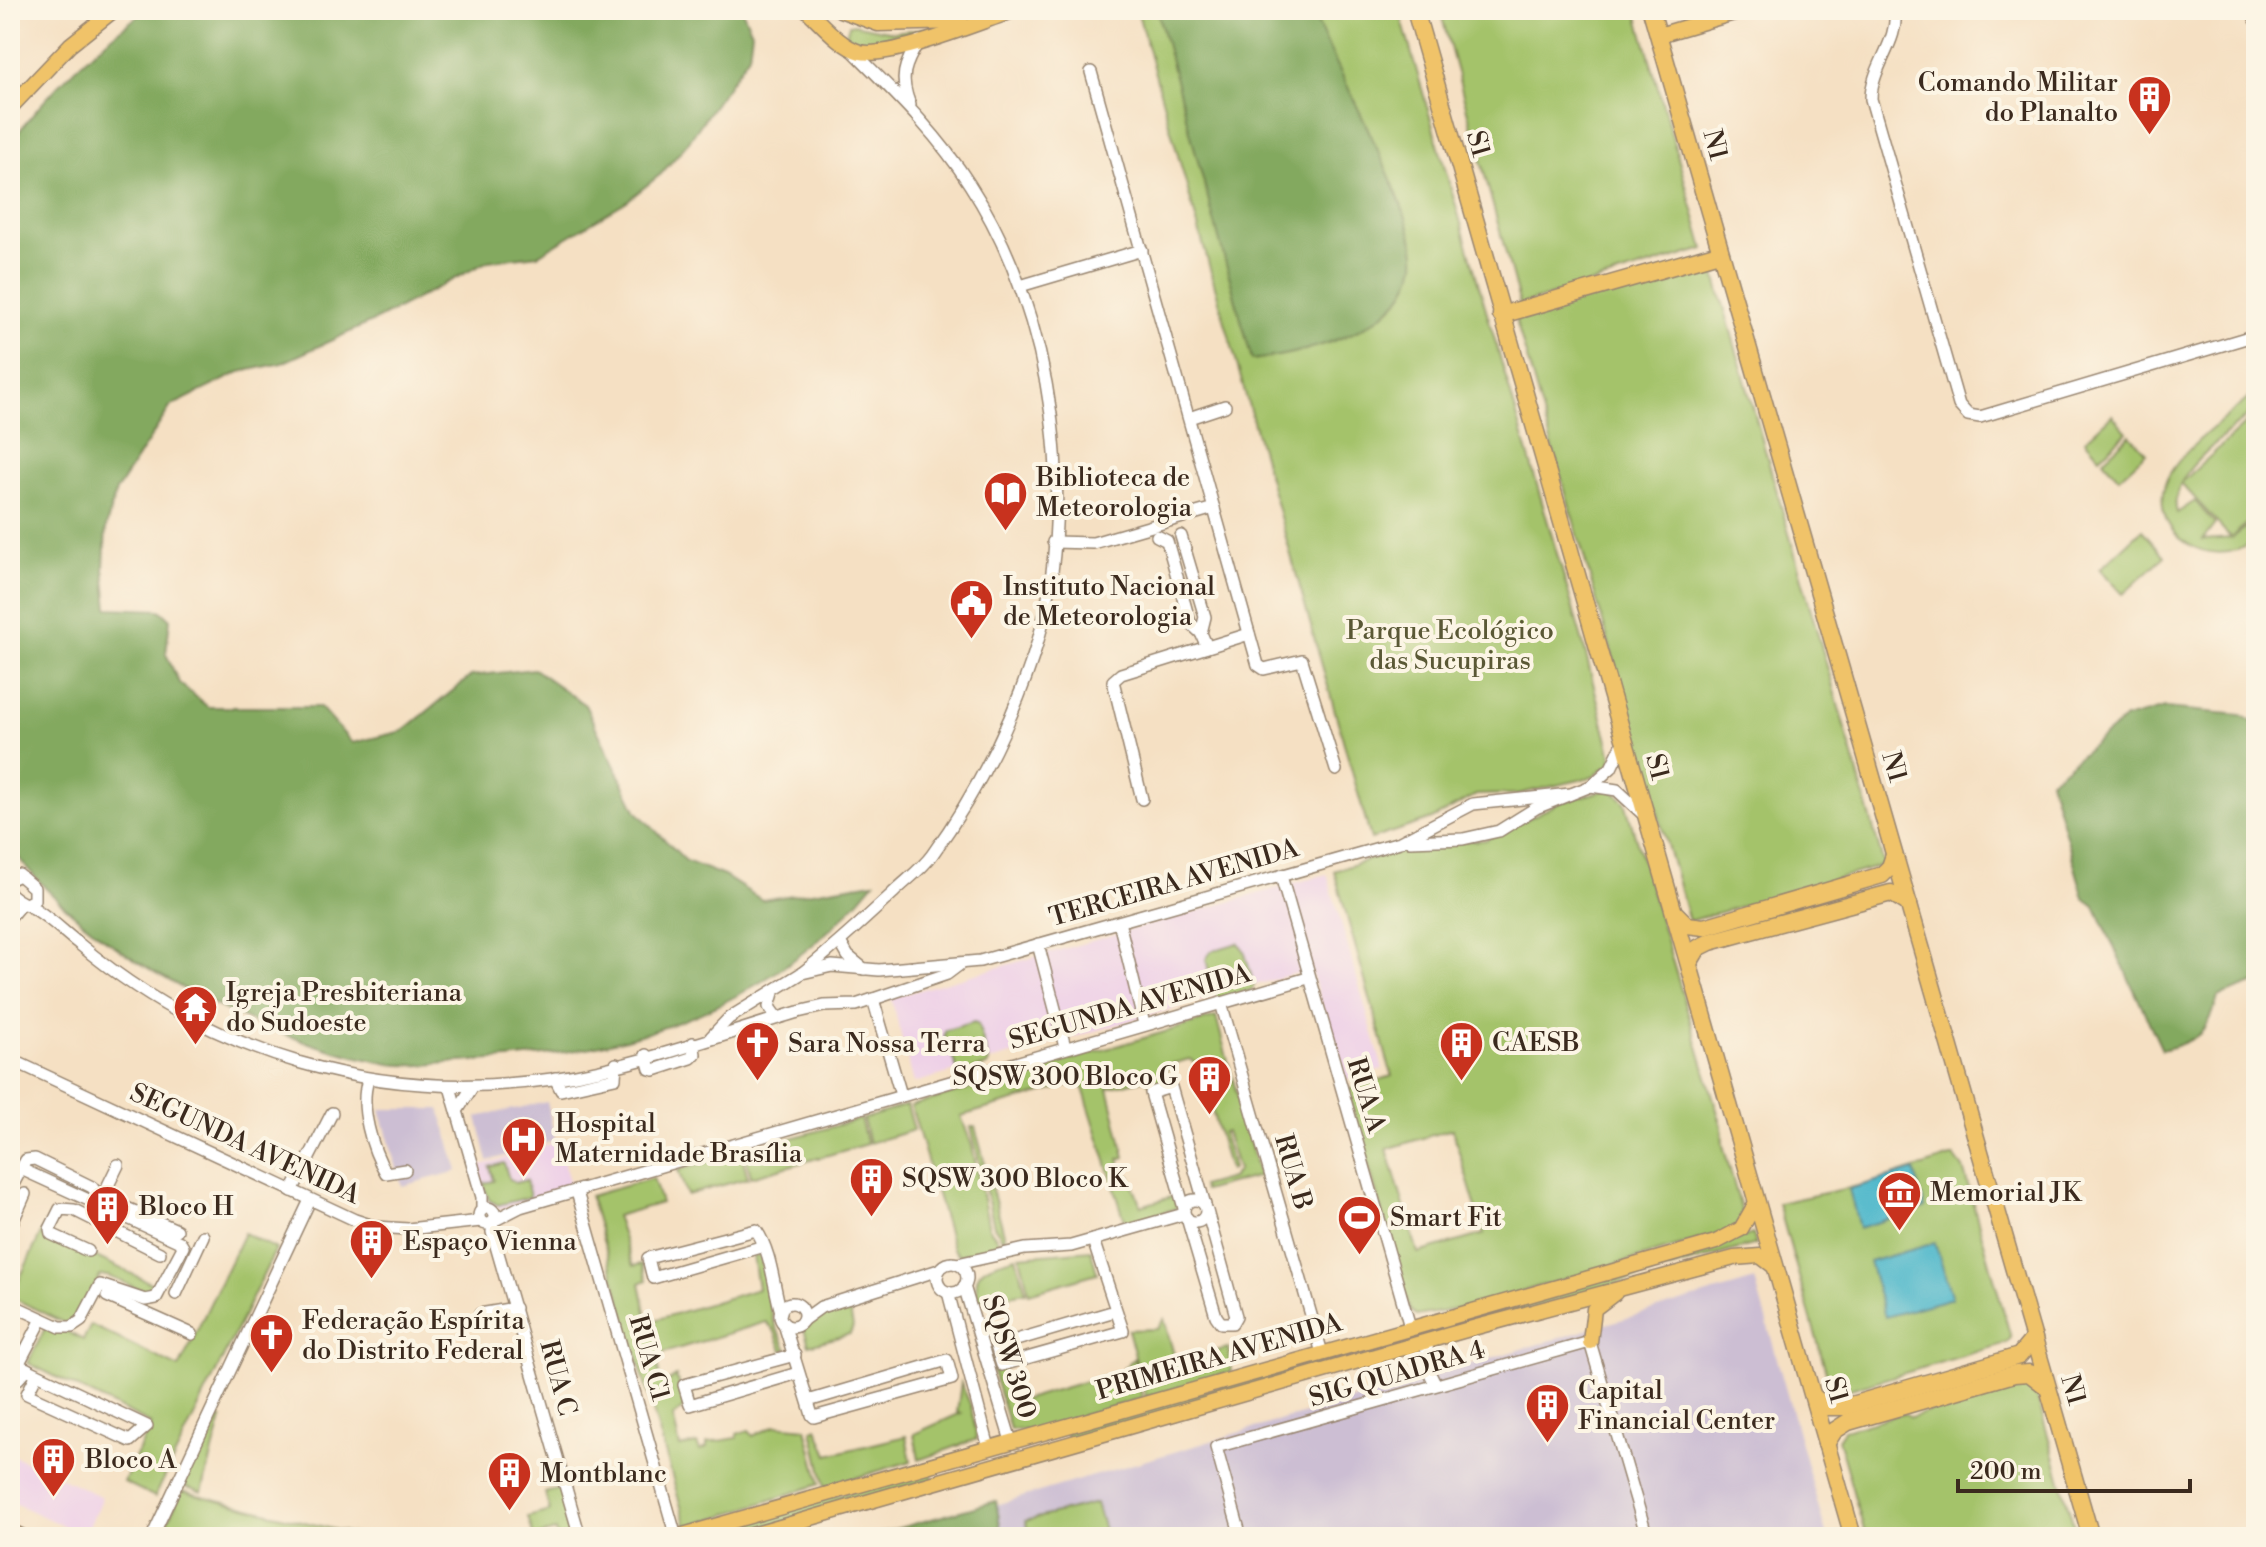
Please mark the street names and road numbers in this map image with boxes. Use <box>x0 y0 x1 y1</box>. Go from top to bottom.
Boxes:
street label: N1 <box>1696 126 1734 164</box>
street label: S1 <box>1459 127 1497 161</box>
street label: N1 <box>1874 748 1914 786</box>
street label: S1 <box>1638 750 1676 784</box>
street label: TERCEIRA AVENIDA <box>1046 832 1303 934</box>
street label: SEGUNDA AVENIDA <box>1005 957 1256 1057</box>
street label: RUA A <box>1339 1054 1393 1137</box>
street label: SEGUNDA AVENIDA <box>125 1077 366 1212</box>
street label: RUA B <box>1267 1131 1319 1213</box>
street label: SQSW 300 <box>975 1291 1043 1423</box>
street label: PRIMEIRA AVENIDA <box>1092 1306 1347 1407</box>
street label: RUA C1 <box>622 1311 676 1405</box>
street label: SIG QUADRA 4 <box>1305 1334 1489 1414</box>
street label: RUA C <box>533 1337 583 1419</box>
street label: N1 <box>2053 1371 2093 1409</box>
street label: S1 <box>1817 1373 1855 1407</box>

